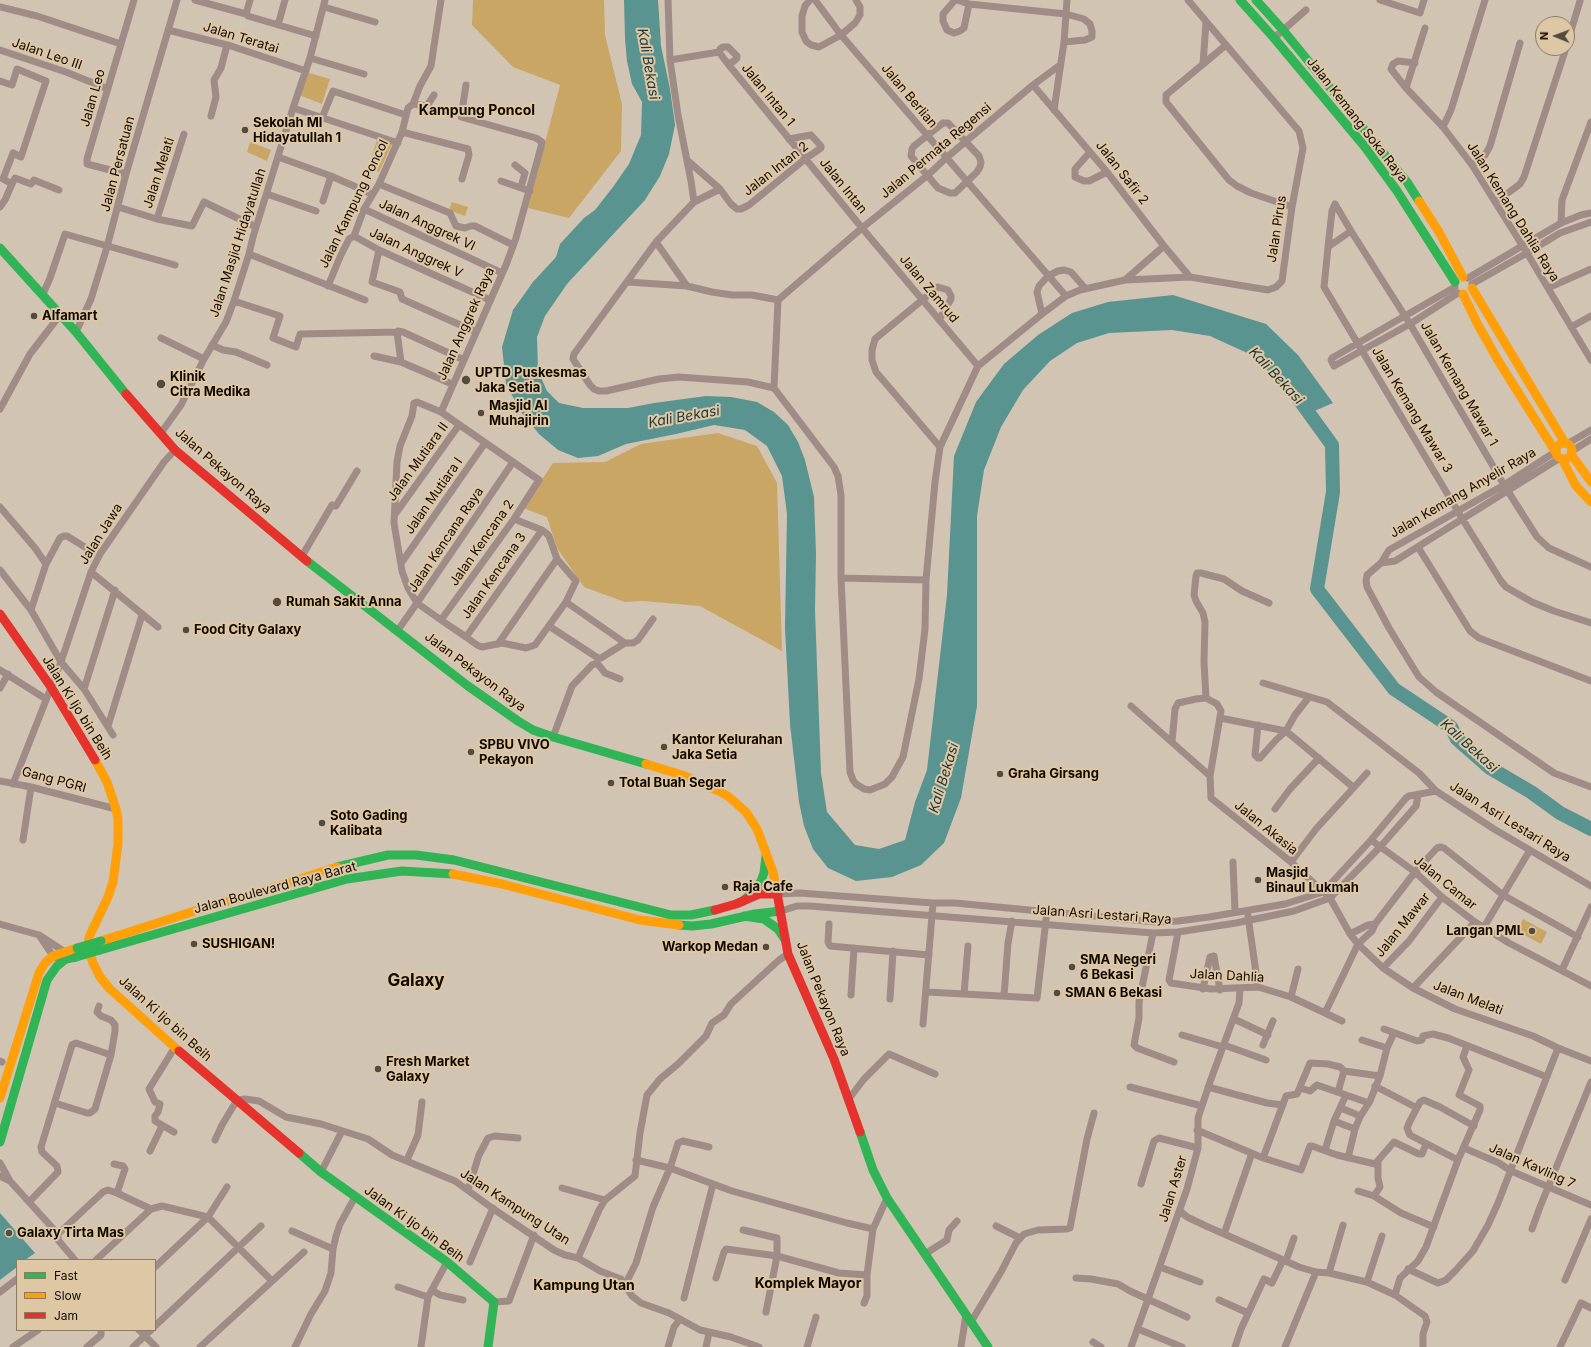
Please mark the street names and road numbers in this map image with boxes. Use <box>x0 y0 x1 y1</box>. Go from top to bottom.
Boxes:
street label: Jalan Teratai <box>201 19 281 57</box>
street label: Jalan Leo III <box>10 35 84 73</box>
street label: Jalan Kemang Soka Raya <box>1303 54 1411 186</box>
street label: Jalan Intan 1 <box>738 61 798 129</box>
street label: Jalan Berlian <box>878 61 940 131</box>
street label: Jalan Leo <box>77 67 109 129</box>
street label: Jalan Permata Regensi <box>877 100 995 202</box>
street label: Jalan Persatuan <box>98 115 138 213</box>
street label: Jalan Melati <box>140 136 178 210</box>
street label: Jalan Kampung Poncol <box>316 137 392 271</box>
street label: Jalan Safir 2 <box>1092 138 1152 208</box>
street label: Jalan Intan 2 <box>740 139 812 199</box>
street label: Jalan Kemang Dahlia Raya <box>1463 139 1563 285</box>
street label: Jalan Intan <box>816 155 870 217</box>
street label: Jalan Masjid Hidayatullah <box>206 166 270 320</box>
street label: Jalan Pirus <box>1264 194 1290 264</box>
street label: Jalan Anggrek VI <box>376 196 478 254</box>
street label: Jalan Anggrek V <box>367 225 465 281</box>
street label: Jalan Zamrud <box>896 252 962 326</box>
street label: Jalan Anggrek Raya <box>434 265 498 383</box>
street label: Jalan Kemang Mawar 1 <box>1417 319 1501 449</box>
street label: Jalan Kemang Mawar 3 <box>1368 344 1456 476</box>
street label: Jalan Mutiara II <box>384 420 452 504</box>
street label: Jalan Pekayon Raya <box>172 425 274 517</box>
street label: Jalan Kemang Anyelir Raya <box>1387 445 1539 541</box>
street label: Jalan Mutiara I <box>402 455 466 537</box>
street label: Jalan Kencana Raya <box>405 484 487 596</box>
street label: Jalan Kencana 2 <box>447 497 517 589</box>
street label: Jalan Jawa <box>76 501 126 567</box>
street label: Jalan Kencana 3 <box>459 530 529 622</box>
street label: Jalan Pekayon Raya <box>421 629 529 715</box>
street label: Jalan Ki Ijo bin Beih <box>39 653 115 763</box>
street label: Gang PGRI <box>20 764 88 796</box>
street label: Jalan Asri Lestari Raya <box>1447 778 1573 866</box>
street label: Jalan Akasia <box>1231 798 1301 858</box>
street label: Jalan Camar <box>1410 853 1480 913</box>
street label: Jalan Boulevard Raya Barat <box>192 859 358 917</box>
street label: Jalan Mawar <box>1372 890 1434 960</box>
street label: Jalan Asri Lestari Raya <box>1032 902 1172 928</box>
street label: Jalan Pekayon Raya <box>793 939 853 1059</box>
street label: Jalan Dahlia <box>1189 966 1265 986</box>
street label: Jalan Ki Ijo bin Beih <box>115 973 215 1065</box>
street label: Jalan Melati <box>1431 978 1505 1018</box>
street label: Jalan Kavling 7 <box>1486 1140 1578 1192</box>
street label: Jalan Aster <box>1155 1154 1191 1224</box>
street label: Jalan Kampung Utan <box>457 1166 573 1248</box>
street label: Jalan Ki Ijo bin Beih <box>361 1183 467 1265</box>

